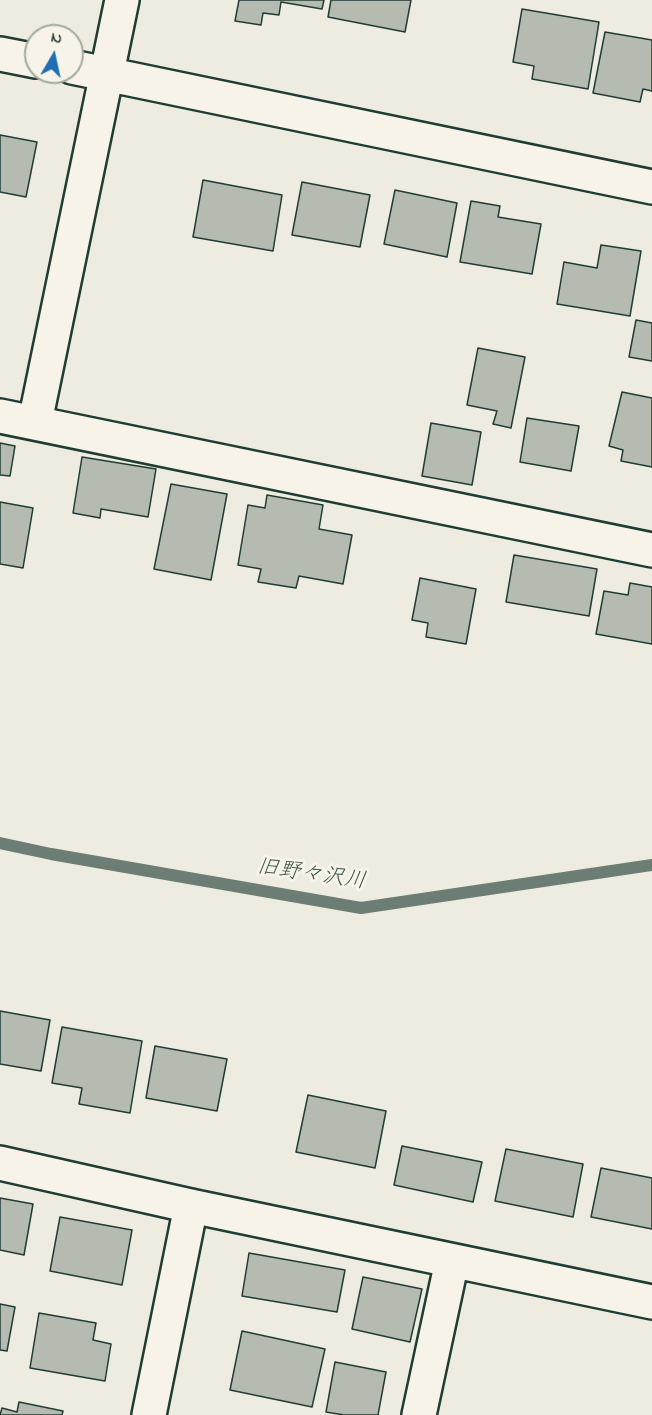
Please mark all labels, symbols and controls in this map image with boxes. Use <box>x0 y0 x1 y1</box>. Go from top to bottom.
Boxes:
north arrow <box>24 24 84 84</box>
text: N <box>49 25 64 51</box>
water label: 旧野々沢川 <box>255 855 367 897</box>

